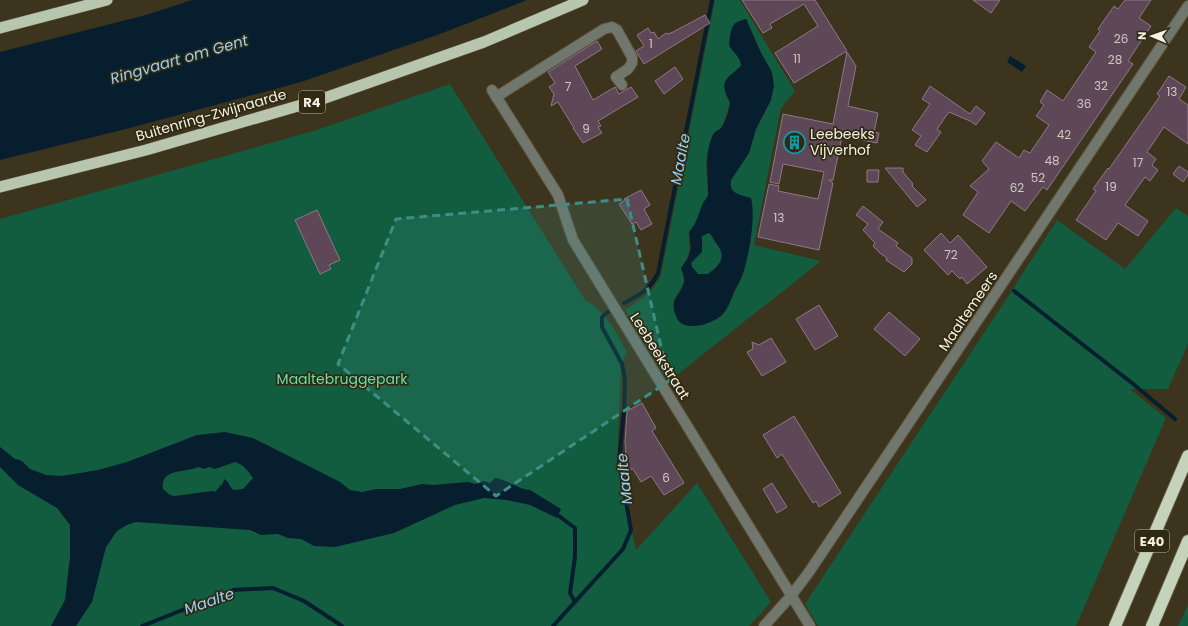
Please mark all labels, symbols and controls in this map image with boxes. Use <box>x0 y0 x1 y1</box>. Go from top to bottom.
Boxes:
north arrow <box>1132 16 1172 56</box>
water label: Ringvaart om Gent <box>108 29 251 89</box>
house number: 26 <box>1114 30 1128 47</box>
text: N <box>1134 31 1150 40</box>
house number: 1 <box>649 35 653 52</box>
house number: 11 <box>793 50 801 67</box>
house number: 28 <box>1108 51 1122 68</box>
house number: 32 <box>1094 77 1108 94</box>
house number: 7 <box>565 78 572 95</box>
house number: 13 <box>1167 83 1177 100</box>
street label: Buitenring-Zwijnaarde <box>133 84 289 146</box>
road number: R4 <box>299 91 325 113</box>
house number: 36 <box>1077 95 1091 112</box>
house number: 9 <box>582 120 590 137</box>
place label: Leebeeks Vijverhof <box>810 124 875 160</box>
house number: 42 <box>1057 126 1071 143</box>
building icon: Leebeeks Vijverhof <box>781 129 807 155</box>
water label: Maalte <box>665 132 695 186</box>
house number: 48 <box>1044 152 1060 169</box>
house number: 17 <box>1133 154 1144 171</box>
house number: 52 <box>1031 169 1045 186</box>
house number: 19 <box>1105 178 1117 195</box>
house number: 62 <box>1010 179 1024 196</box>
house number: 13 <box>774 209 784 226</box>
house number: 72 <box>944 246 958 263</box>
street label: Maaltemeers <box>934 267 1002 355</box>
street label: Leebeekstraat <box>625 309 695 403</box>
park label: Maaltebruggepark <box>277 369 408 389</box>
water label: Maalte <box>611 452 637 506</box>
house number: 6 <box>662 469 670 486</box>
road number: E40 <box>1135 530 1169 552</box>
water label: Maalte <box>181 583 237 619</box>

